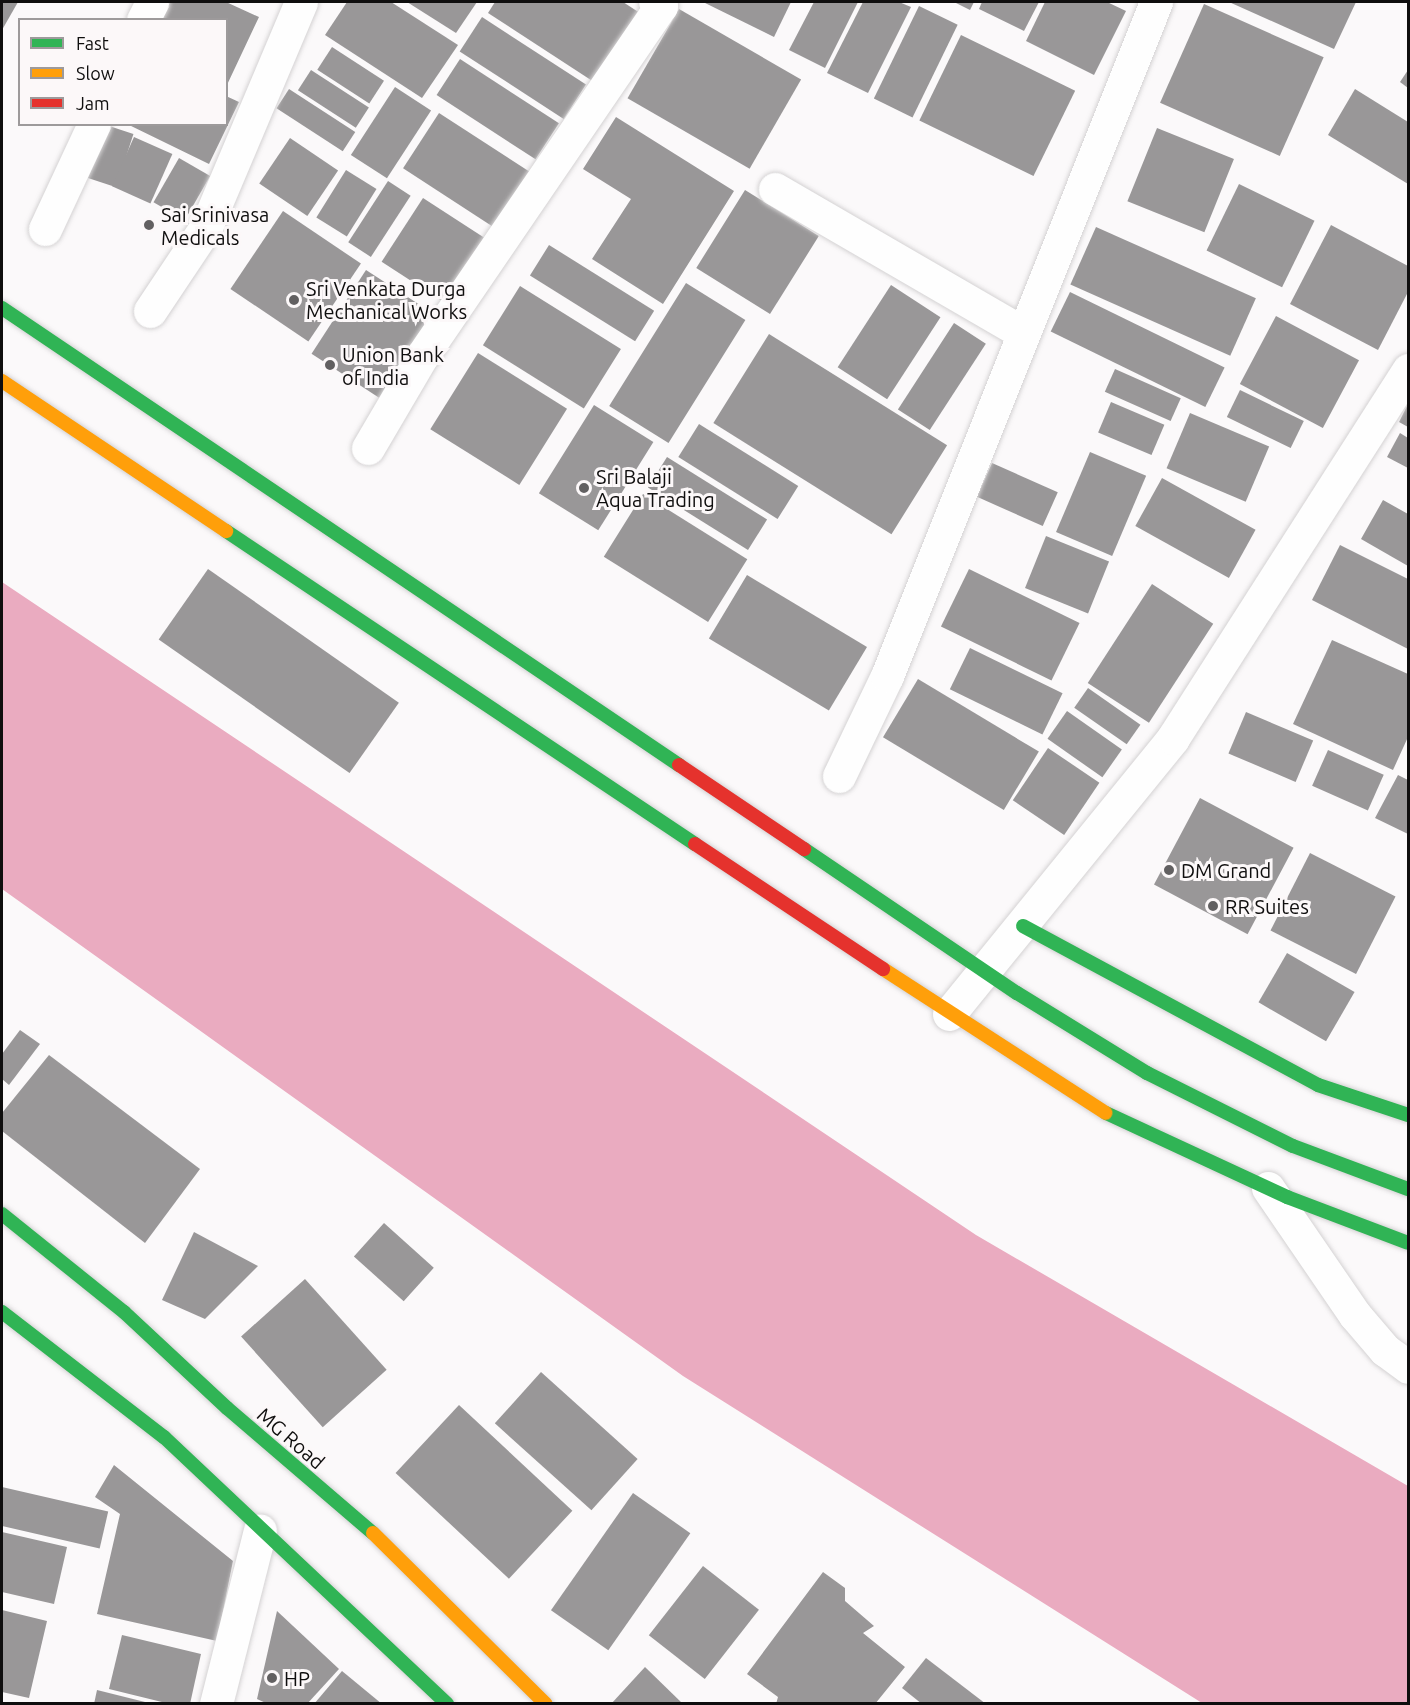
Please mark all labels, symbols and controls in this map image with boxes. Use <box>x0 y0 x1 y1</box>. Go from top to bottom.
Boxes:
legend <box>18 18 228 126</box>
text: Fast <box>76 33 109 53</box>
text: Slow <box>76 63 115 83</box>
text: Jam <box>76 93 110 113</box>
place label: Sai Srinivasa Medicals <box>161 202 269 249</box>
marker: Sai Srinivasa Medicals <box>142 218 156 232</box>
place label: Sri Venkata Durga Mechanical Works <box>306 276 467 323</box>
marker: Sri Venkata Durga Mechanical Works <box>287 293 301 307</box>
place label: Union Bank of India <box>342 342 444 389</box>
marker: Union Bank of India <box>323 358 337 372</box>
place label: Sri Balaji Aqua Trading <box>596 464 715 511</box>
marker: Sri Balaji Aqua Trading <box>577 481 591 495</box>
place label: DM Grand <box>1181 858 1271 882</box>
marker: DM Grand <box>1162 863 1176 877</box>
place label: RR Suites <box>1225 894 1309 918</box>
marker: RR Suites <box>1206 899 1220 913</box>
street label: MG Road <box>252 1402 330 1474</box>
place label: HP <box>284 1666 310 1690</box>
marker: HP <box>265 1671 279 1685</box>

